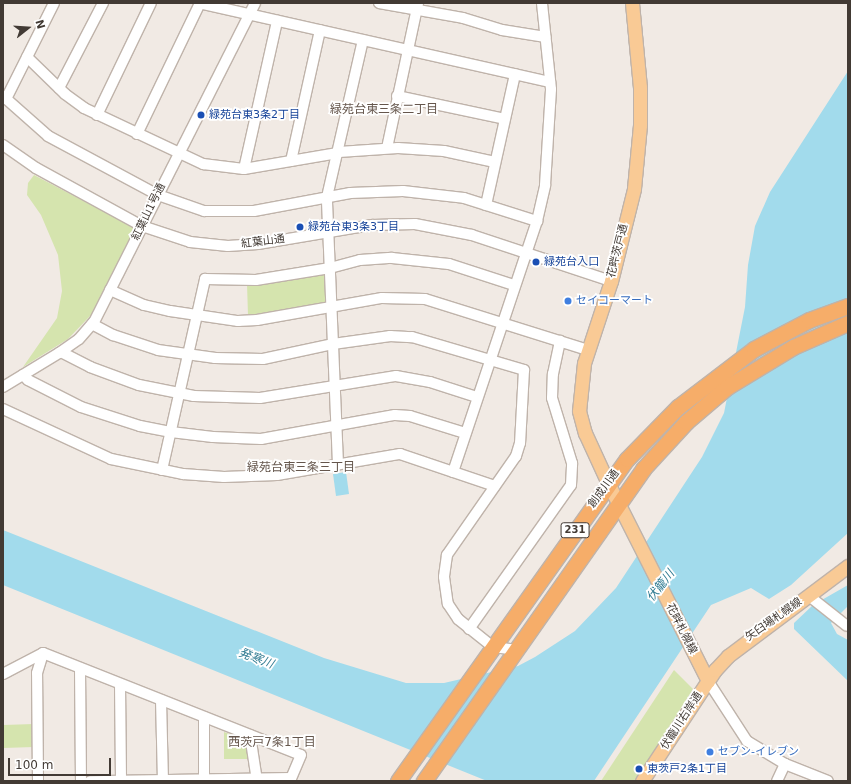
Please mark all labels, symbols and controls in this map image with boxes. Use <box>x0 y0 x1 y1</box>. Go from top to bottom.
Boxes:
north arrow <box>8 8 48 48</box>
text: N <box>32 18 48 31</box>
district label: 緑苑台東三条二丁目 <box>330 103 438 117</box>
place label: 緑苑台東3条2丁目 <box>209 108 300 122</box>
marker: 緑苑台東3条2丁目 <box>196 110 206 120</box>
street label: 紅葉山1号通 <box>129 181 169 243</box>
place label: 緑苑台東3条3丁目 <box>308 220 399 234</box>
marker: 緑苑台東3条3丁目 <box>295 222 305 232</box>
street label: 花畔茨戸通 <box>605 223 631 279</box>
street label: 紅葉山通 <box>240 233 286 251</box>
place label: 緑苑台入口 <box>544 255 599 269</box>
marker: 緑苑台入口 <box>531 257 541 267</box>
place label: セイコーマート <box>576 294 653 308</box>
marker: セイコーマート <box>563 296 573 306</box>
district label: 緑苑台東三条三丁目 <box>247 461 355 475</box>
street label: 創成川通 <box>586 467 622 511</box>
road number: 231 <box>560 522 590 538</box>
water label: 伏籠川 <box>644 567 678 605</box>
street label: 矢臼場札幌線 <box>743 596 805 644</box>
street label: 花畔札幌線 <box>663 602 699 656</box>
water label: 発寒川 <box>237 646 275 672</box>
street label: 伏籠川右岸通 <box>658 690 706 752</box>
district label: 西茨戸7条1丁目 <box>228 736 316 750</box>
place label: セブン-イレブン <box>718 745 799 759</box>
marker: セブン-イレブン <box>705 747 715 757</box>
scale bar <box>10 750 113 776</box>
text: 100 m <box>15 758 53 772</box>
place label: 東茨戸2条1丁目 <box>647 762 727 776</box>
marker: 東茨戸2条1丁目 <box>634 764 644 774</box>

